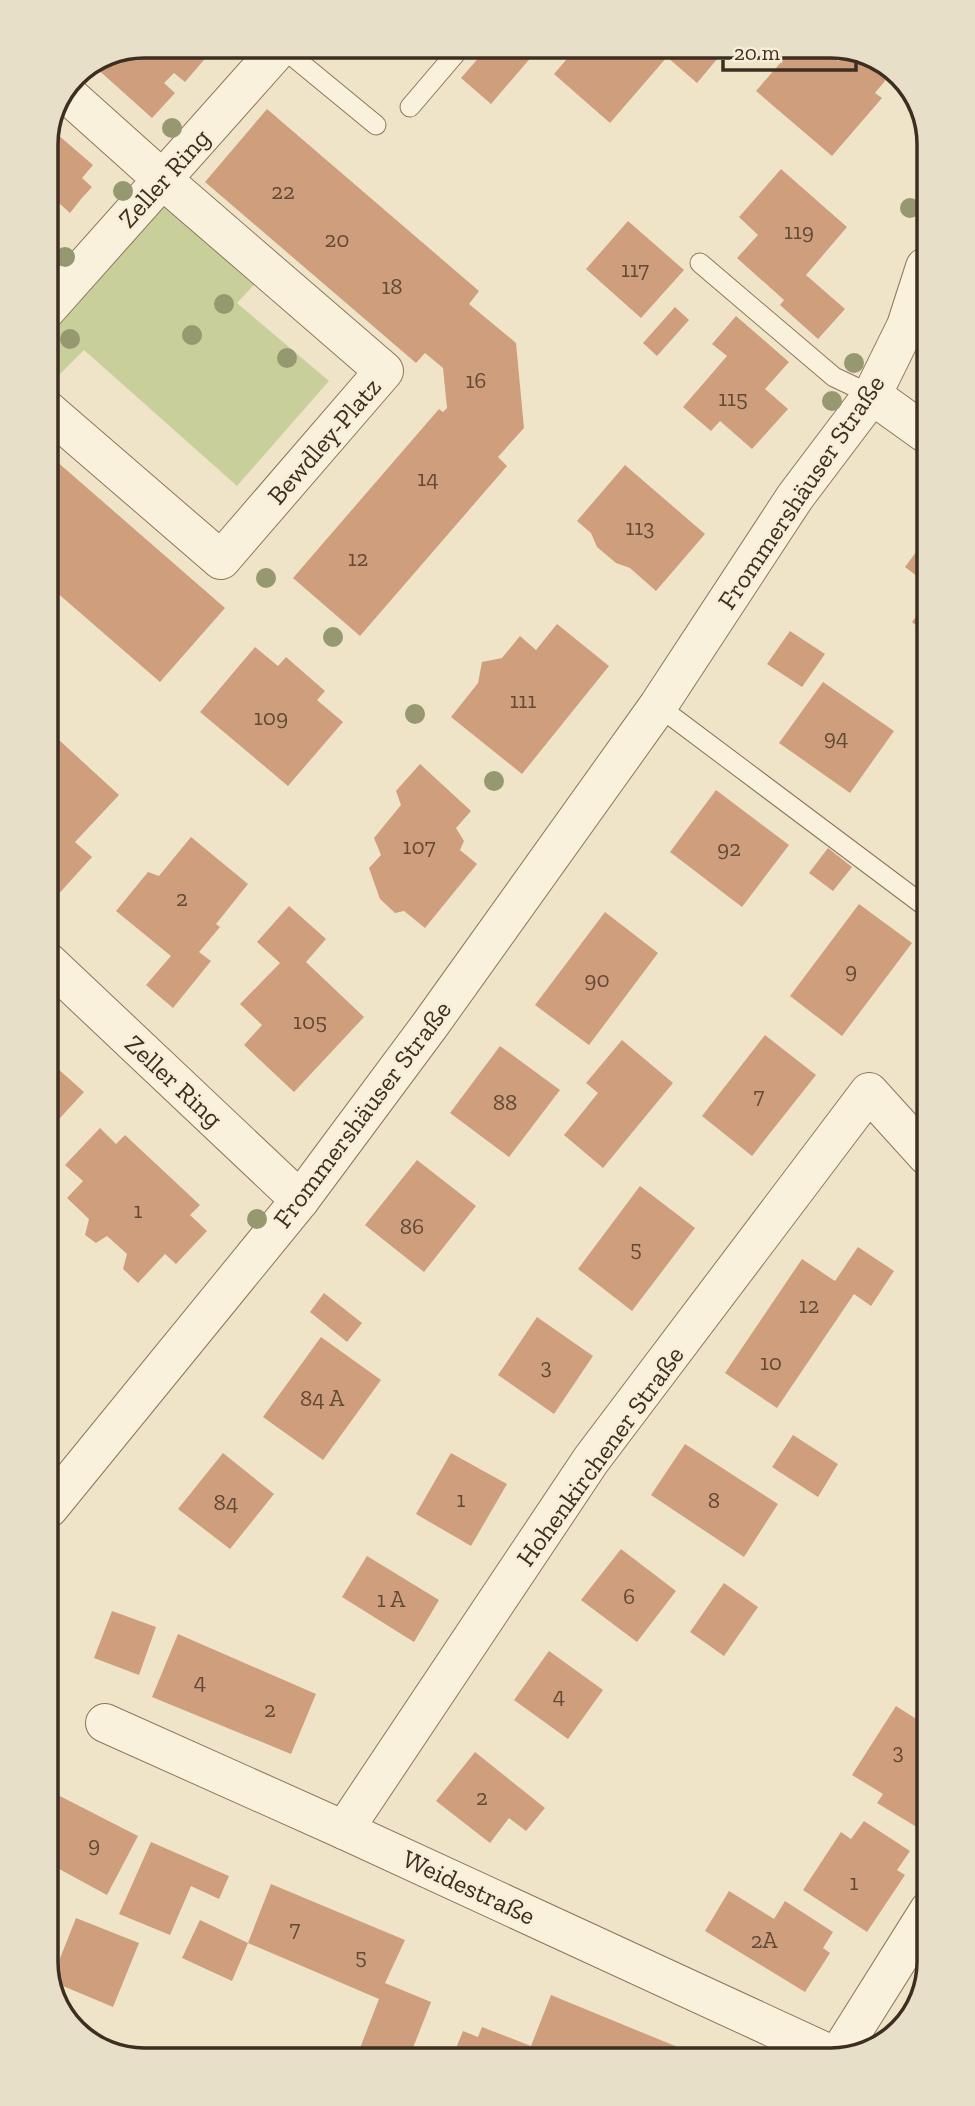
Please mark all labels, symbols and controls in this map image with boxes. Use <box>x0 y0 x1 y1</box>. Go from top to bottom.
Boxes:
scale bar <box>723 28 856 72</box>
text: 20 m <box>734 40 780 65</box>
street label: Zeller Ring <box>111 122 217 234</box>
house number: 22 <box>271 177 295 205</box>
house number: 119 <box>784 217 814 245</box>
house number: 20 <box>324 225 350 253</box>
house number: 117 <box>621 255 649 283</box>
house number: 18 <box>381 272 403 300</box>
house number: 16 <box>465 366 487 394</box>
street label: Frommershäuser Straße <box>711 369 891 615</box>
street label: Bewdley-Platz <box>260 371 388 511</box>
house number: 115 <box>718 384 748 412</box>
house number: 14 <box>417 464 439 492</box>
house number: 113 <box>626 513 654 541</box>
house number: 12 <box>348 544 368 572</box>
house number: 111 <box>510 686 536 714</box>
house number: 109 <box>254 703 288 731</box>
house number: 94 <box>824 723 848 751</box>
house number: 107 <box>403 832 436 860</box>
house number: 92 <box>717 834 741 862</box>
house number: 2 <box>176 884 188 912</box>
house number: 9 <box>845 956 857 984</box>
house number: 90 <box>584 965 610 993</box>
street label: Frommershäuser Straße <box>266 994 458 1234</box>
house number: 105 <box>293 1007 327 1035</box>
street label: Zeller Ring <box>118 1028 230 1134</box>
house number: 7 <box>754 1081 765 1109</box>
house number: 88 <box>493 1088 517 1116</box>
house number: 1 <box>134 1196 143 1224</box>
house number: 86 <box>400 1212 424 1240</box>
house number: 5 <box>630 1234 642 1262</box>
house number: 12 <box>799 1291 819 1319</box>
street label: Hohenkirchener Straße <box>509 1340 691 1572</box>
house number: 10 <box>760 1348 782 1376</box>
house number: 3 <box>540 1352 552 1380</box>
house number: 84 A <box>300 1384 345 1412</box>
house number: 1 <box>457 1485 466 1513</box>
house number: 8 <box>708 1486 720 1514</box>
house number: 84 <box>214 1488 238 1516</box>
house number: 6 <box>623 1582 635 1610</box>
house number: 1 A <box>377 1585 406 1613</box>
house number: 4 <box>194 1667 206 1695</box>
house number: 4 <box>553 1681 565 1709</box>
house number: 2 <box>264 1695 276 1723</box>
house number: 3 <box>892 1737 904 1765</box>
house number: 2 <box>476 1783 488 1811</box>
house number: 9 <box>88 1830 100 1858</box>
street label: Weidestraße <box>398 1842 540 1932</box>
house number: 1 <box>850 1868 859 1896</box>
house number: 7 <box>290 1914 301 1942</box>
house number: 2A <box>751 1926 778 1954</box>
house number: 5 <box>355 1942 367 1970</box>

